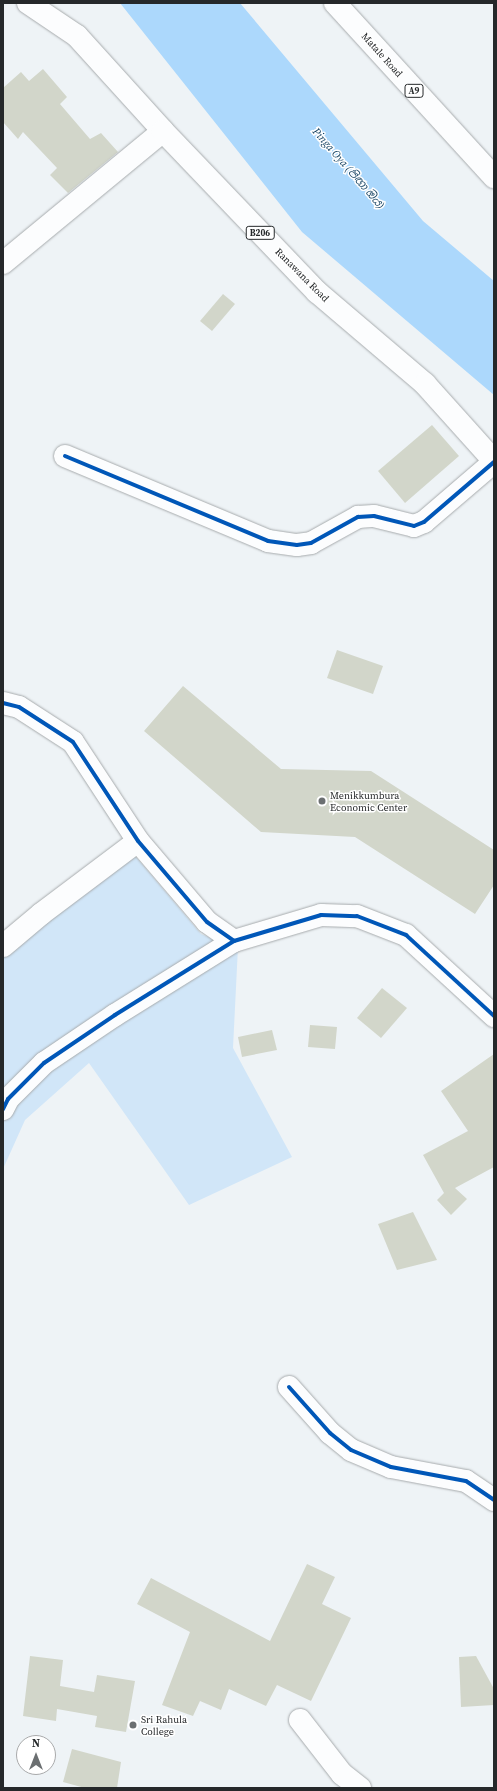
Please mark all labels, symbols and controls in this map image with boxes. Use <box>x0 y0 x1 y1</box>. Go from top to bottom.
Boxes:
street label: Matale Road <box>359 30 405 80</box>
road number: A9 <box>404 84 424 98</box>
water label: Pinga Oya (පිඟා ඔය) <box>309 126 387 212</box>
road number: B206 <box>245 226 275 240</box>
street label: Ranawana Road <box>273 246 331 304</box>
place label: Menikkumbura Economic Center <box>330 789 407 812</box>
marker: Menikkumbura Economic Center <box>317 796 327 806</box>
place label: Sri Rahula College <box>141 1713 187 1736</box>
marker: Sri Rahula College <box>128 1720 138 1730</box>
north arrow <box>16 1735 56 1775</box>
text: N <box>32 1736 40 1751</box>

